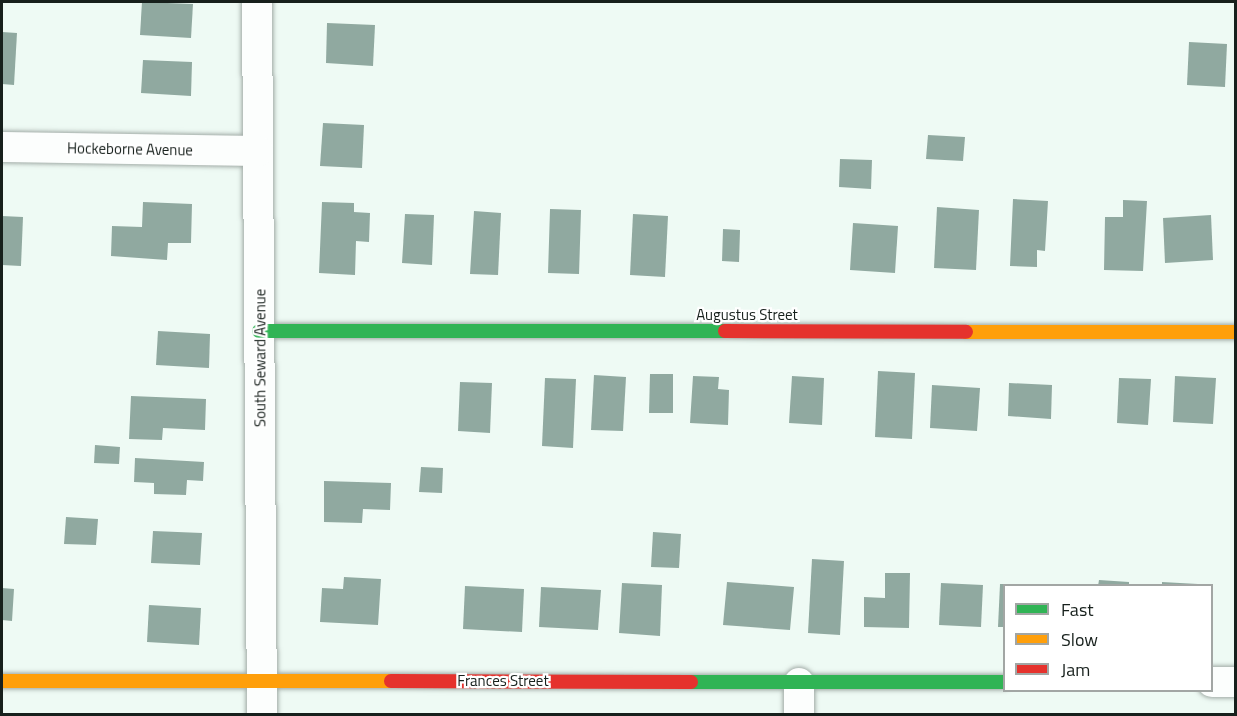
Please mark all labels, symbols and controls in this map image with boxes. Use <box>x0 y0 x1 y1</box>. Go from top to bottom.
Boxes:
street label: Hockeborne Avenue <box>67 139 193 159</box>
street label: South Seward Avenue <box>251 289 269 427</box>
street label: Augustus Street <box>696 306 798 324</box>
legend <box>1003 584 1213 692</box>
text: Fast <box>1061 596 1094 623</box>
text: Slow <box>1061 626 1098 653</box>
text: Jam <box>1061 656 1090 683</box>
street label: Frances Street <box>457 672 549 690</box>

